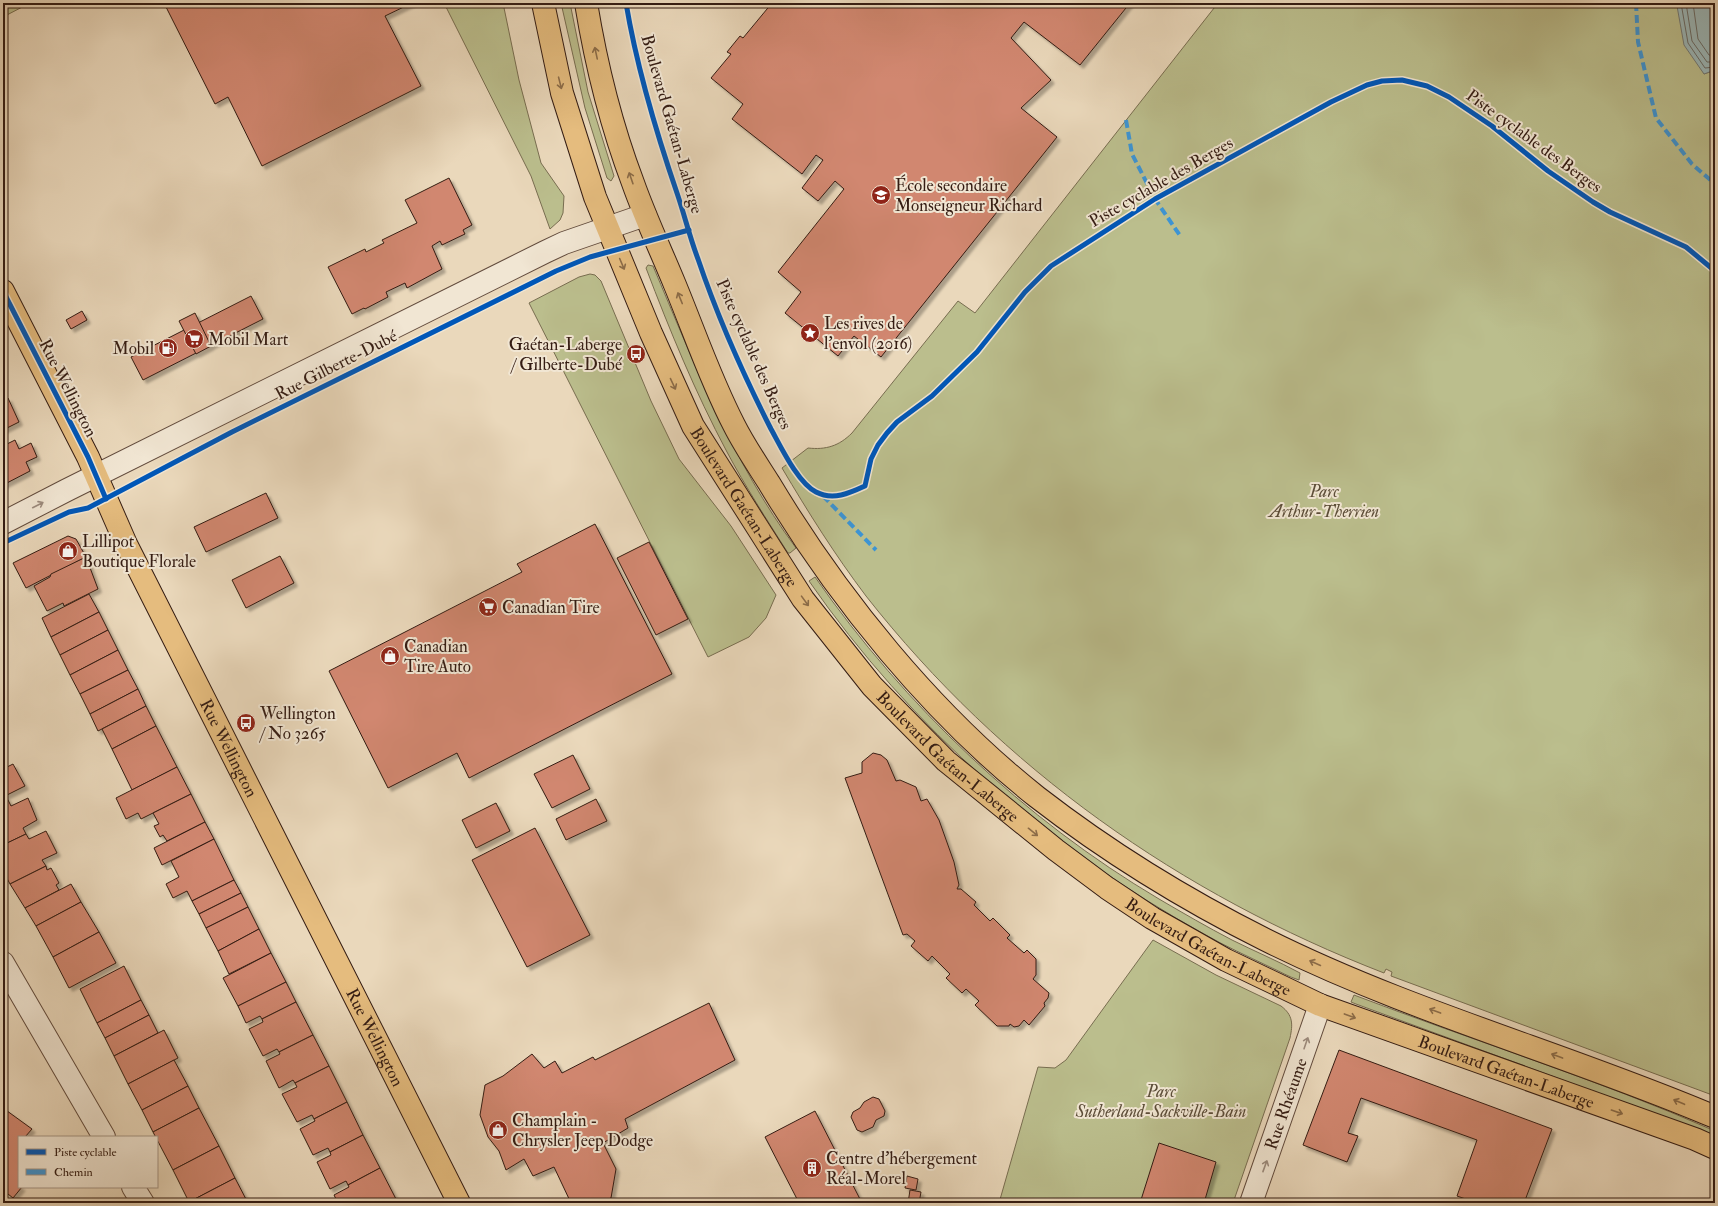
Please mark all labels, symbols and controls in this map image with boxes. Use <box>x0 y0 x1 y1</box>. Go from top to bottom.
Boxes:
street label: Boulevard Gaétan-Laberge <box>636 32 708 216</box>
one-way arrow <box>591 47 599 60</box>
one-way arrow <box>557 76 564 89</box>
street label: Piste cyclable des Berges <box>1461 85 1606 198</box>
street label: Piste cyclable des Berges <box>1085 132 1237 233</box>
one-way arrow <box>627 173 635 185</box>
place label: École secondaire Monseigneur Richard <box>895 174 1043 216</box>
school or university icon: École secondaire Monseigneur Richard <box>870 184 892 206</box>
one-way arrow <box>619 258 626 270</box>
street label: Piste cyclable des Berges <box>710 275 797 433</box>
one-way arrow <box>675 292 683 304</box>
place label: Les rives de l’envol (2016) <box>824 313 912 354</box>
place icon: Les rives de l’envol (2016) <box>799 322 821 344</box>
street label: Rue Gilberte-Dubé <box>271 325 401 405</box>
supermarket icon: Mobil Mart <box>183 328 205 350</box>
place label: Mobil Mart <box>208 329 289 350</box>
place label: Gaétan-Laberge / Gilberte-Dubé <box>509 334 623 375</box>
street label: Rue Wellington <box>34 336 102 441</box>
fuel station icon: Mobil <box>157 337 179 359</box>
place label: Mobil <box>113 338 155 359</box>
bus stop icon: Gaétan-Laberge / Gilberte-Dubé <box>625 343 647 365</box>
one-way arrow <box>670 377 678 389</box>
street label: Boulevard Gaétan-Laberge <box>686 423 803 591</box>
park label: Parc Arthur-Therrien <box>1267 481 1379 522</box>
one-way arrow <box>31 501 43 509</box>
place label: Lillipot Boutique Florale <box>82 531 196 572</box>
shop icon: Lillipot Boutique Florale <box>57 540 79 562</box>
one-way arrow <box>801 595 809 606</box>
supermarket icon: Canadian Tire <box>477 596 499 618</box>
place label: Canadian Tire <box>502 597 600 618</box>
place label: Canadian Tire Auto <box>404 636 471 677</box>
shop icon: Canadian Tire Auto <box>379 645 401 667</box>
street label: Boulevard Gaétan-Laberge <box>872 686 1023 826</box>
street label: Rue Wellington <box>196 695 263 801</box>
place label: Wellington / No 3265 <box>258 703 336 744</box>
bus stop icon: Wellington / No 3265 <box>235 712 257 734</box>
one-way arrow <box>1027 827 1038 836</box>
street label: Boulevard Gaétan-Laberge <box>1122 893 1294 1000</box>
one-way arrow <box>1309 959 1321 966</box>
street label: Rue Wellington <box>342 985 409 1090</box>
one-way arrow <box>1430 1006 1442 1014</box>
one-way arrow <box>1343 1012 1355 1020</box>
street label: Boulevard Gaétan-Laberge <box>1416 1031 1597 1113</box>
one-way arrow <box>1303 1038 1311 1050</box>
one-way arrow <box>1552 1051 1564 1059</box>
street label: Rue Rhéaume <box>1260 1055 1311 1153</box>
park label: Parc Sutherland-Sackville-Bain <box>1075 1081 1246 1122</box>
one-way arrow <box>1674 1097 1686 1105</box>
one-way arrow <box>1610 1109 1623 1116</box>
place label: Champlain - Chrysler Jeep Dodge <box>512 1110 653 1152</box>
shop icon: Champlain - Chrysler Jeep Dodge <box>487 1119 509 1141</box>
legend <box>18 1136 158 1188</box>
text: Piste cyclable <box>54 1145 116 1160</box>
place label: Centre d'hébergement Réal-Morel <box>826 1148 977 1189</box>
building icon: Centre d'hébergement Réal-Morel <box>801 1157 823 1179</box>
one-way arrow <box>1261 1161 1269 1173</box>
text: Chemin <box>54 1165 93 1180</box>

